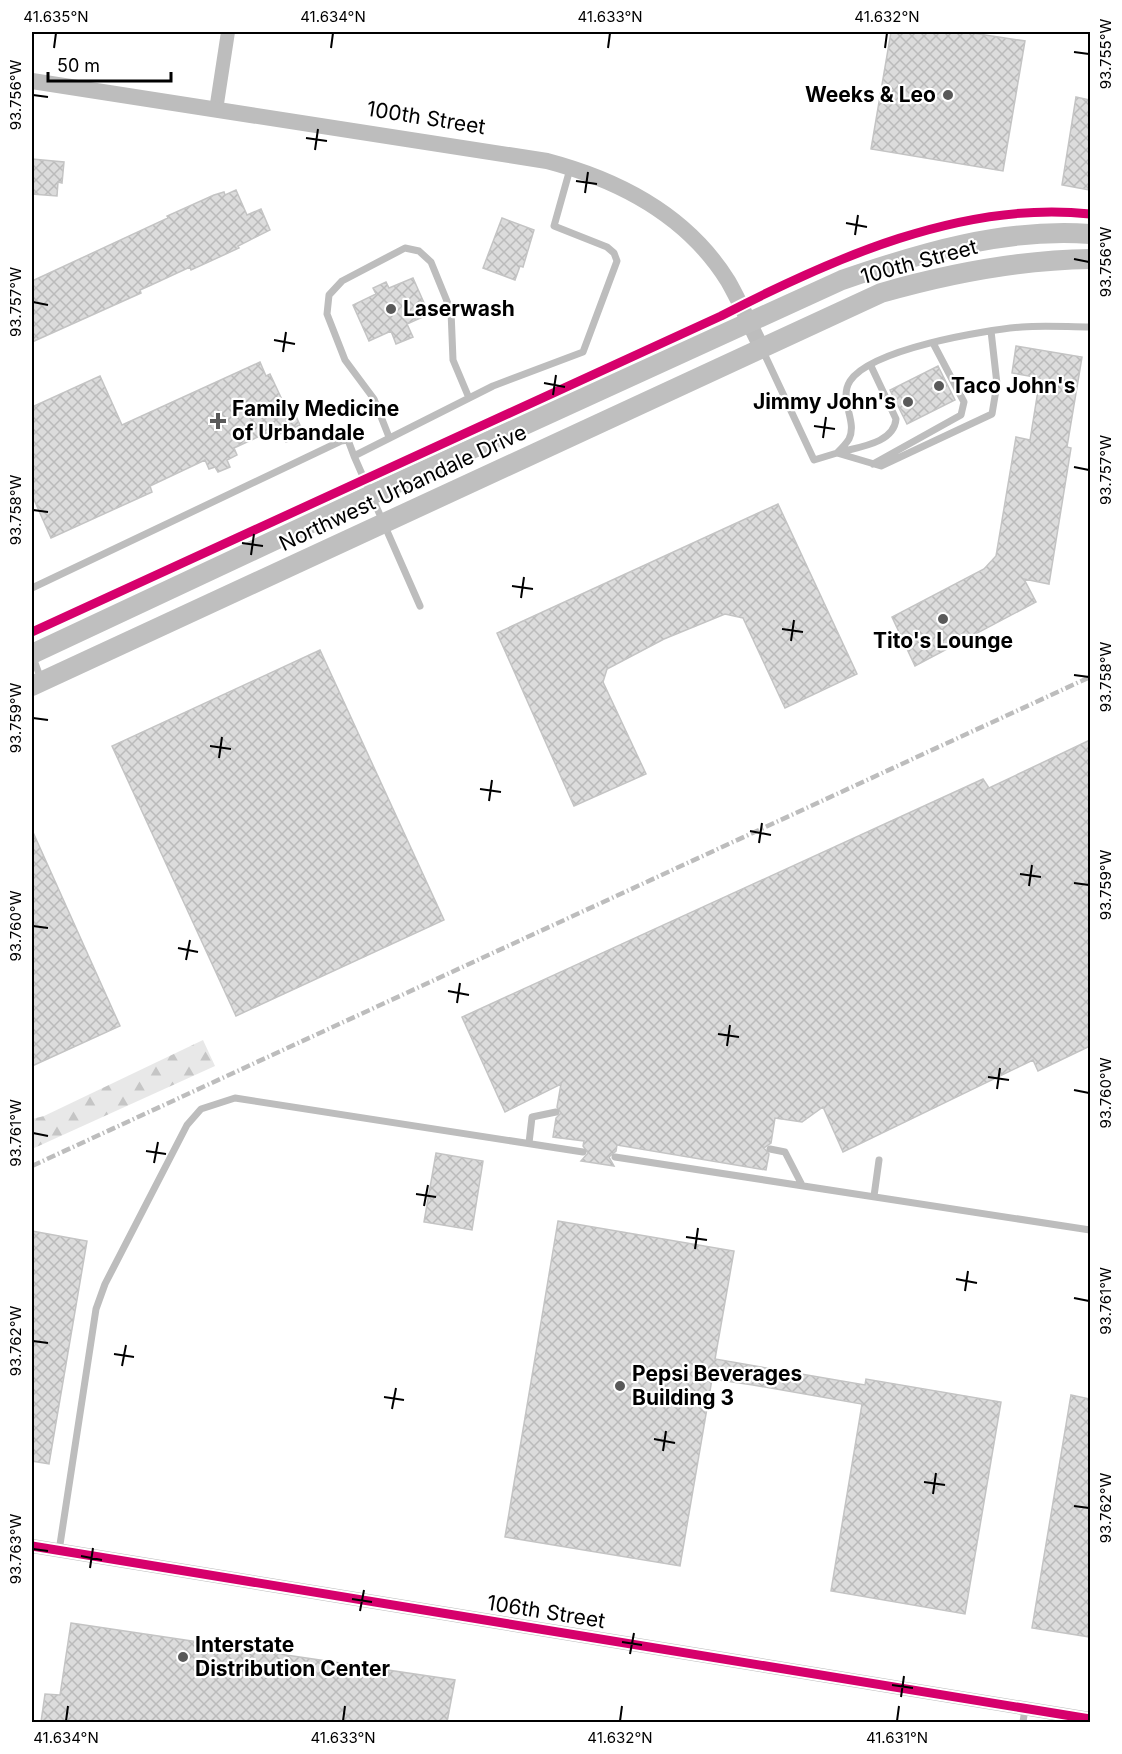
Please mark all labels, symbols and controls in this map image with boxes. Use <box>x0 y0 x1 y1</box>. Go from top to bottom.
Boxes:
text: 41.635°N <box>23 7 89 26</box>
text: 41.634°N <box>300 7 366 26</box>
text: 41.633°N <box>577 7 643 26</box>
text: 41.632°N <box>854 7 920 26</box>
text: 93.755°W <box>1096 19 1115 89</box>
scale bar <box>48 45 171 83</box>
text: 50 m <box>57 55 100 76</box>
text: 93.756°W <box>6 59 25 130</box>
place label: Weeks & Leo <box>805 82 936 107</box>
marker: Weeks & Leo <box>941 88 955 102</box>
street label: 100th Street <box>365 96 487 139</box>
text: 93.756°W <box>1096 226 1115 297</box>
street label: 100th Street <box>858 234 980 289</box>
text: 93.757°W <box>6 267 25 337</box>
place label: Laserwash <box>403 296 515 321</box>
marker: Laserwash <box>384 302 398 316</box>
place label: Taco John's <box>951 373 1075 398</box>
marker: Taco John's <box>932 379 946 393</box>
place label: Jimmy John's <box>753 389 896 414</box>
marker: Jimmy John's <box>901 395 915 409</box>
place label: Family Medicine of Urbandale <box>232 396 399 445</box>
marker: Family Medicine of Urbandale <box>209 412 227 430</box>
street label: Northwest Urbandale Drive <box>275 419 530 556</box>
text: 93.757°W <box>1096 435 1115 505</box>
text: 93.758°W <box>6 475 25 545</box>
marker: Tito's Lounge <box>936 612 950 626</box>
place label: Tito's Lounge <box>873 628 1013 653</box>
text: 93.758°W <box>1096 642 1115 712</box>
text: 93.759°W <box>6 682 25 753</box>
text: 93.759°W <box>1096 849 1115 920</box>
text: 93.760°W <box>6 890 25 961</box>
text: 93.760°W <box>1096 1057 1115 1128</box>
text: 93.761°W <box>6 1099 25 1167</box>
text: 93.761°W <box>1096 1267 1115 1335</box>
text: 93.762°W <box>6 1305 25 1376</box>
place label: Pepsi Beverages Building 3 <box>632 1361 802 1410</box>
marker: Pepsi Beverages Building 3 <box>613 1379 627 1393</box>
text: 93.762°W <box>1096 1472 1115 1543</box>
text: 93.763°W <box>6 1514 25 1584</box>
street label: 106th Street <box>485 1590 607 1633</box>
place label: Interstate Distribution Center <box>195 1632 390 1681</box>
marker: Interstate Distribution Center <box>176 1650 190 1664</box>
text: 41.634°N <box>33 1728 99 1747</box>
text: 41.633°N <box>310 1728 376 1747</box>
text: 41.632°N <box>587 1728 653 1747</box>
text: 41.631°N <box>866 1728 928 1747</box>

